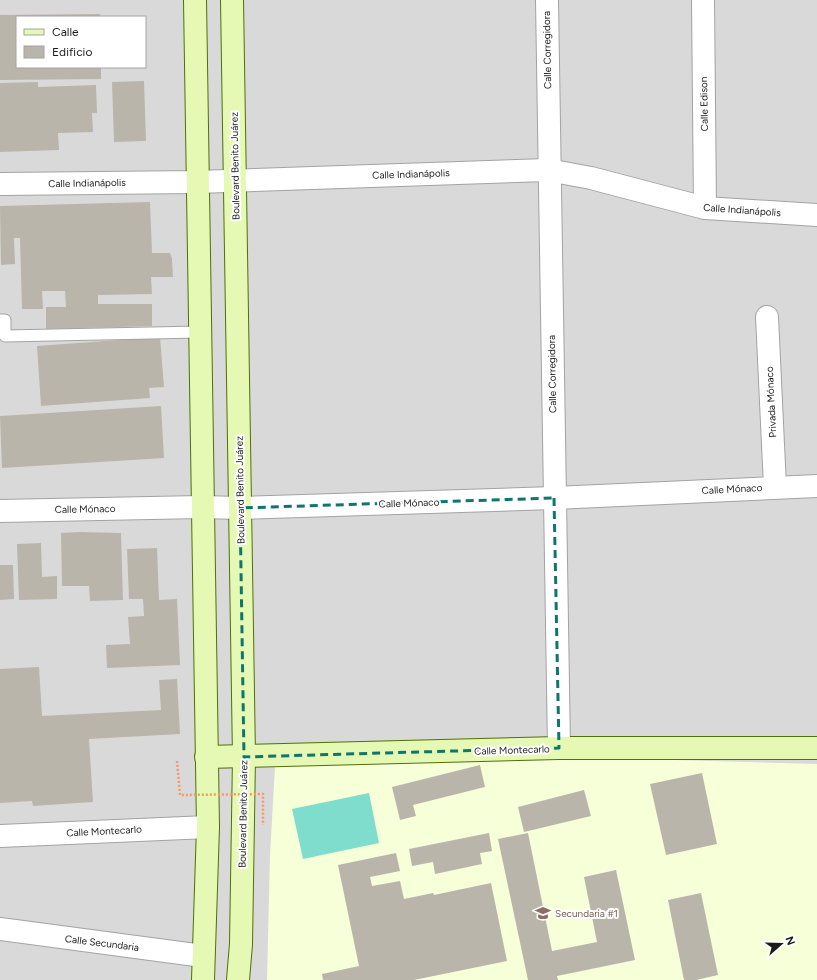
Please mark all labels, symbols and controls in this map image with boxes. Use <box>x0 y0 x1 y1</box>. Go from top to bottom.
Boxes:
street label: Calle Corregidora <box>540 11 554 89</box>
legend <box>16 16 146 68</box>
text: Calle <box>52 25 79 39</box>
text: Edificio <box>52 45 92 59</box>
street label: Calle Edison <box>697 76 711 131</box>
street label: Boulevard Benito Juárez <box>228 112 242 220</box>
street label: Calle Indianápolis <box>372 166 450 182</box>
street label: Calle Indianápolis <box>48 176 126 190</box>
street label: Calle Indianápolis <box>703 201 782 219</box>
street label: Calle Corregidora <box>545 335 559 413</box>
street label: Privada Mónaco <box>763 366 779 438</box>
street label: Boulevard Benito Juárez <box>233 436 247 544</box>
street label: Calle Mónaco <box>701 481 763 497</box>
street label: Calle Mónaco <box>378 495 440 511</box>
street label: Calle Mónaco <box>54 502 116 516</box>
street label: Calle Montecarlo <box>474 742 550 758</box>
street label: Boulevard Benito Juárez <box>236 760 250 868</box>
street label: Calle Montecarlo <box>66 823 142 839</box>
school or university icon: Secundaria #1 <box>534 904 552 922</box>
place label: Secundaria #1 <box>555 907 618 920</box>
north arrow <box>761 924 801 964</box>
street label: Calle Secundaria <box>64 932 140 954</box>
text: N <box>782 935 797 947</box>

